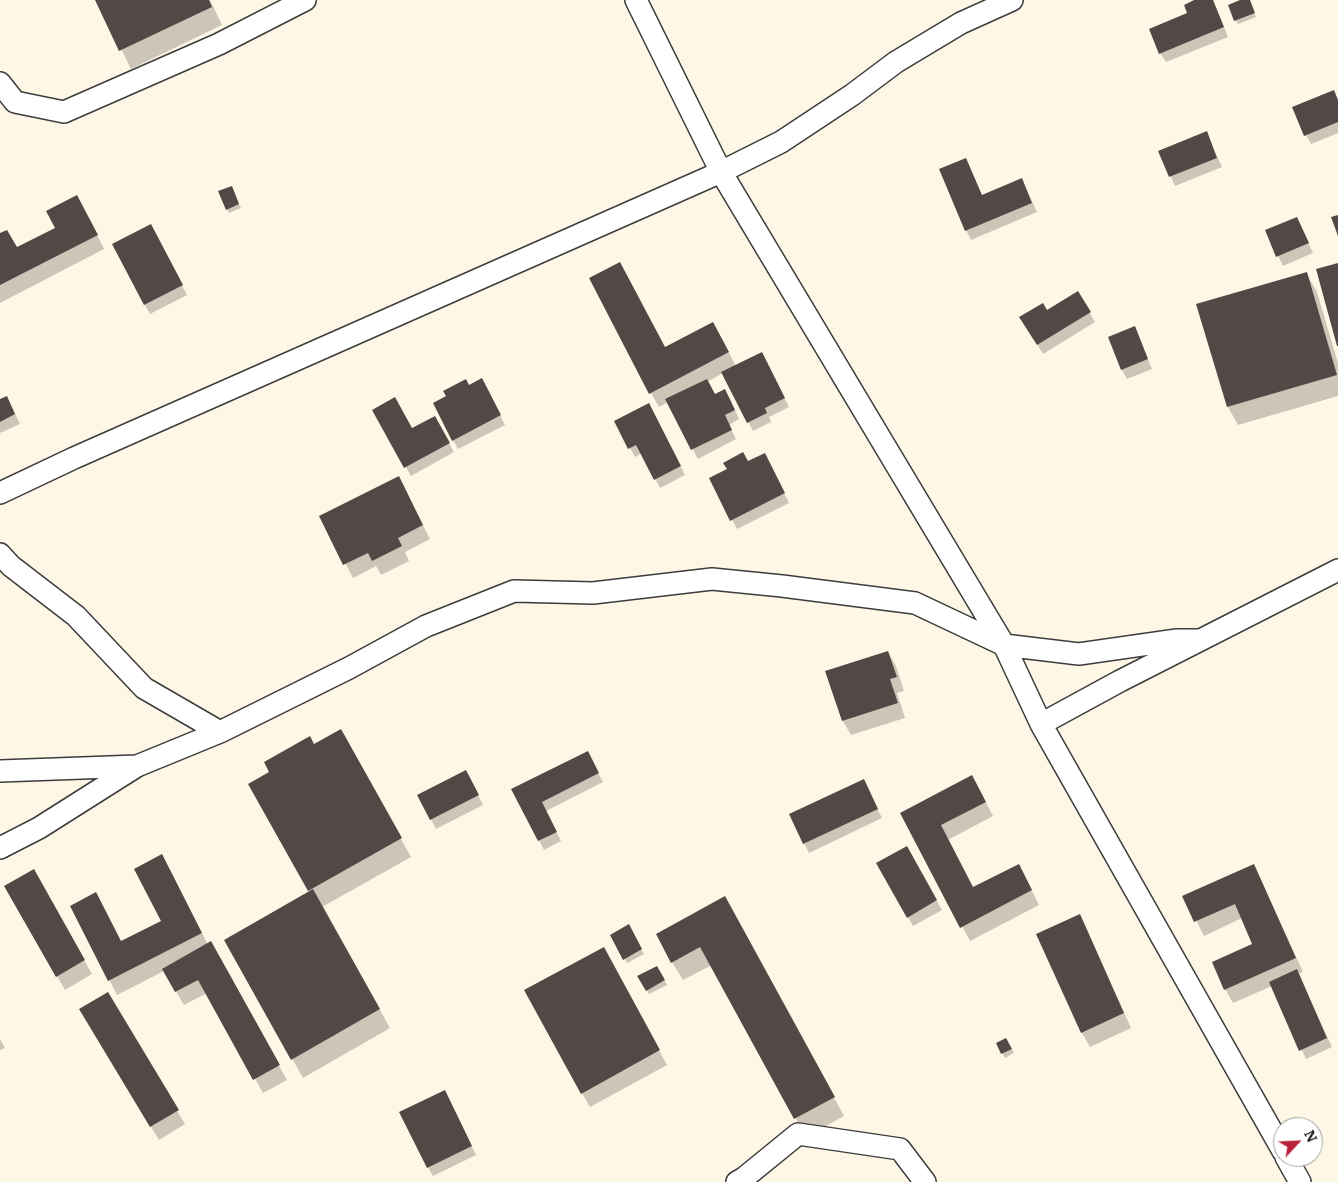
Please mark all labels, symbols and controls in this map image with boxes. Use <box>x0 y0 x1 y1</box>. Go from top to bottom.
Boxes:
north arrow <box>1273 1117 1323 1167</box>
text: N <box>1300 1127 1321 1145</box>

